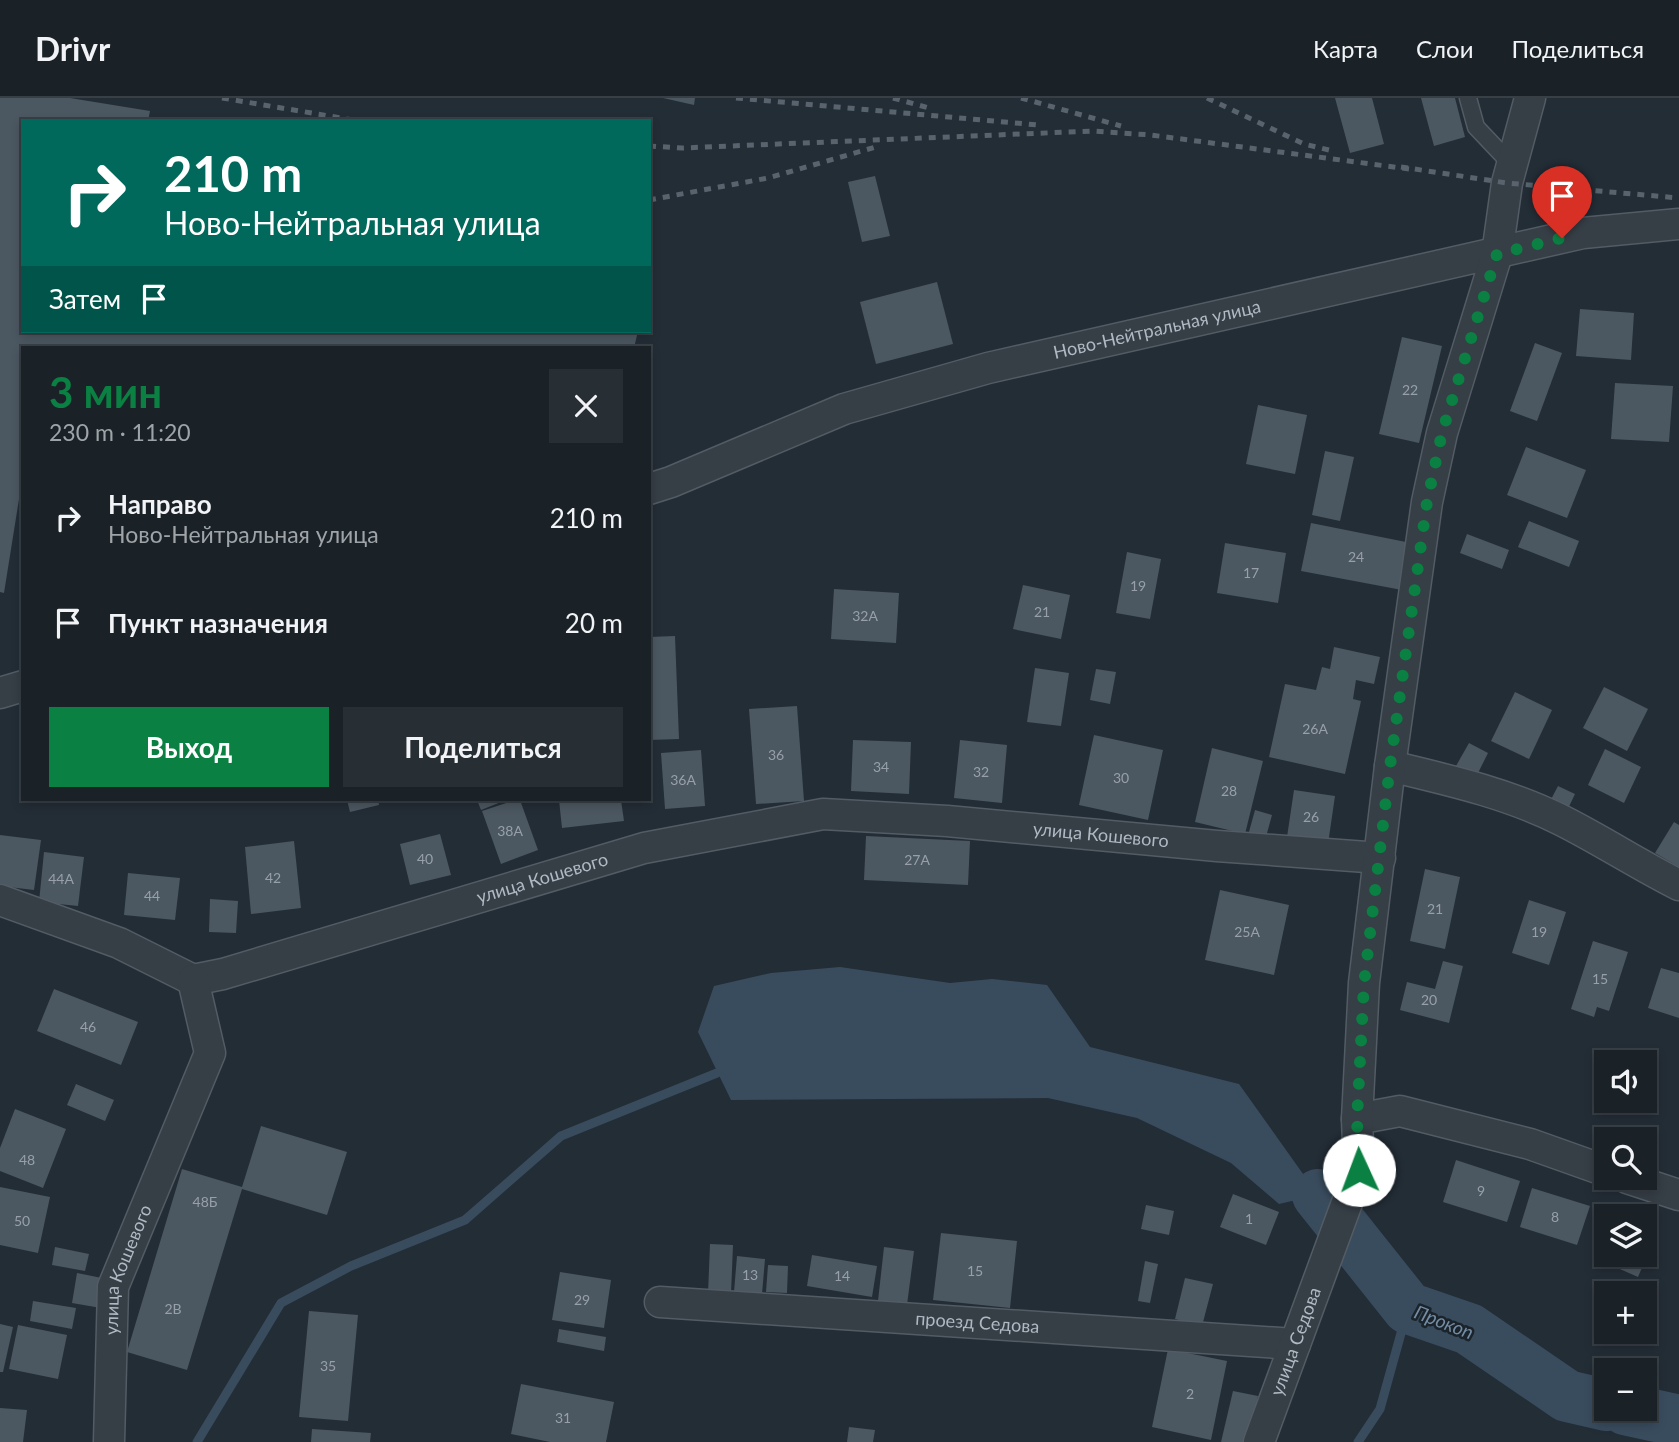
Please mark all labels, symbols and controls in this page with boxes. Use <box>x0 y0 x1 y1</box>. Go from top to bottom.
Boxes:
text: Drivr <box>35 28 110 68</box>
text: Карта <box>1313 34 1378 63</box>
text: Слои <box>1416 34 1473 63</box>
text: Поделиться <box>1511 34 1644 63</box>
text: 210 m <box>164 144 302 202</box>
icon: right <box>49 147 140 238</box>
pin <box>1532 166 1592 238</box>
icon: arrive <box>1543 177 1581 215</box>
text: Ново-Нейтральная улица <box>164 203 541 242</box>
icon: arrive <box>135 280 173 318</box>
text: Затем <box>49 283 121 315</box>
street label: Ново-Нейтральная улица <box>1051 294 1263 363</box>
text: 3 мин <box>49 367 162 417</box>
button: close <box>549 369 623 443</box>
house number: 22 <box>1402 381 1418 398</box>
text: 230 m · 11:20 <box>49 418 191 446</box>
text: Направо <box>108 488 212 520</box>
icon: right <box>49 499 87 537</box>
text: 210 m <box>550 502 623 534</box>
text: Ново-Нейтральная улица <box>108 520 379 548</box>
house number: 24 <box>1348 548 1364 565</box>
house number: 17 <box>1243 564 1259 581</box>
house number: 19 <box>1130 577 1146 594</box>
house number: 21 <box>1034 603 1050 620</box>
icon: arrive <box>49 604 87 642</box>
text: Пункт назначения <box>108 607 328 639</box>
text: 20 m <box>565 607 623 639</box>
house number: 32А <box>852 607 878 624</box>
button: Выход <box>49 707 329 787</box>
button: Поделиться <box>343 707 623 787</box>
house number: 26А <box>1302 720 1328 737</box>
house number: 36 <box>768 746 784 763</box>
house number: 34 <box>873 758 889 775</box>
house number: 32 <box>973 763 989 780</box>
house number: 30 <box>1113 769 1129 786</box>
house number: 36А <box>670 771 696 788</box>
house number: 28 <box>1221 782 1237 799</box>
house number: 26 <box>1303 808 1319 825</box>
street label: улица Кошевого <box>1032 817 1170 851</box>
house number: 38А <box>497 822 523 839</box>
street label: улица Кошевого <box>474 847 610 908</box>
house number: 40 <box>417 850 433 867</box>
house number: 27А <box>904 851 930 868</box>
house number: 42 <box>265 869 281 886</box>
house number: 44А <box>48 870 74 887</box>
house number: 44 <box>144 887 160 904</box>
house number: 21 <box>1427 900 1443 917</box>
house number: 25А <box>1234 923 1260 940</box>
house number: 19 <box>1531 923 1547 940</box>
house number: 15 <box>1592 970 1608 987</box>
house number: 20 <box>1421 991 1437 1008</box>
house number: 46 <box>80 1018 96 1035</box>
map controls <box>1594 1050 1657 1421</box>
button: sound <box>1594 1050 1657 1113</box>
button: search <box>1594 1127 1657 1190</box>
position arrow <box>1322 1133 1396 1207</box>
house number: 48 <box>19 1151 35 1168</box>
house number: 9 <box>1477 1182 1485 1199</box>
house number: 48Б <box>193 1193 218 1210</box>
street label: улица Кошевого <box>100 1201 156 1335</box>
button: layers <box>1594 1204 1657 1267</box>
house number: 8 <box>1551 1208 1559 1225</box>
house number: 1 <box>1245 1210 1253 1227</box>
house number: 50 <box>14 1212 30 1229</box>
house number: 15 <box>967 1262 983 1279</box>
house number: 13 <box>742 1266 758 1283</box>
house number: 14 <box>834 1267 850 1284</box>
button: + <box>1594 1281 1657 1344</box>
street label: улица Седова <box>1265 1284 1325 1399</box>
house number: 29 <box>574 1291 590 1308</box>
house number: 2В <box>164 1300 182 1317</box>
water label: Прокоп <box>1411 1300 1477 1343</box>
street label: проезд Седова <box>915 1307 1040 1337</box>
house number: 35 <box>320 1357 336 1374</box>
button: − <box>1594 1358 1657 1421</box>
house number: 2 <box>1186 1385 1194 1402</box>
house number: 31 <box>555 1409 571 1426</box>

